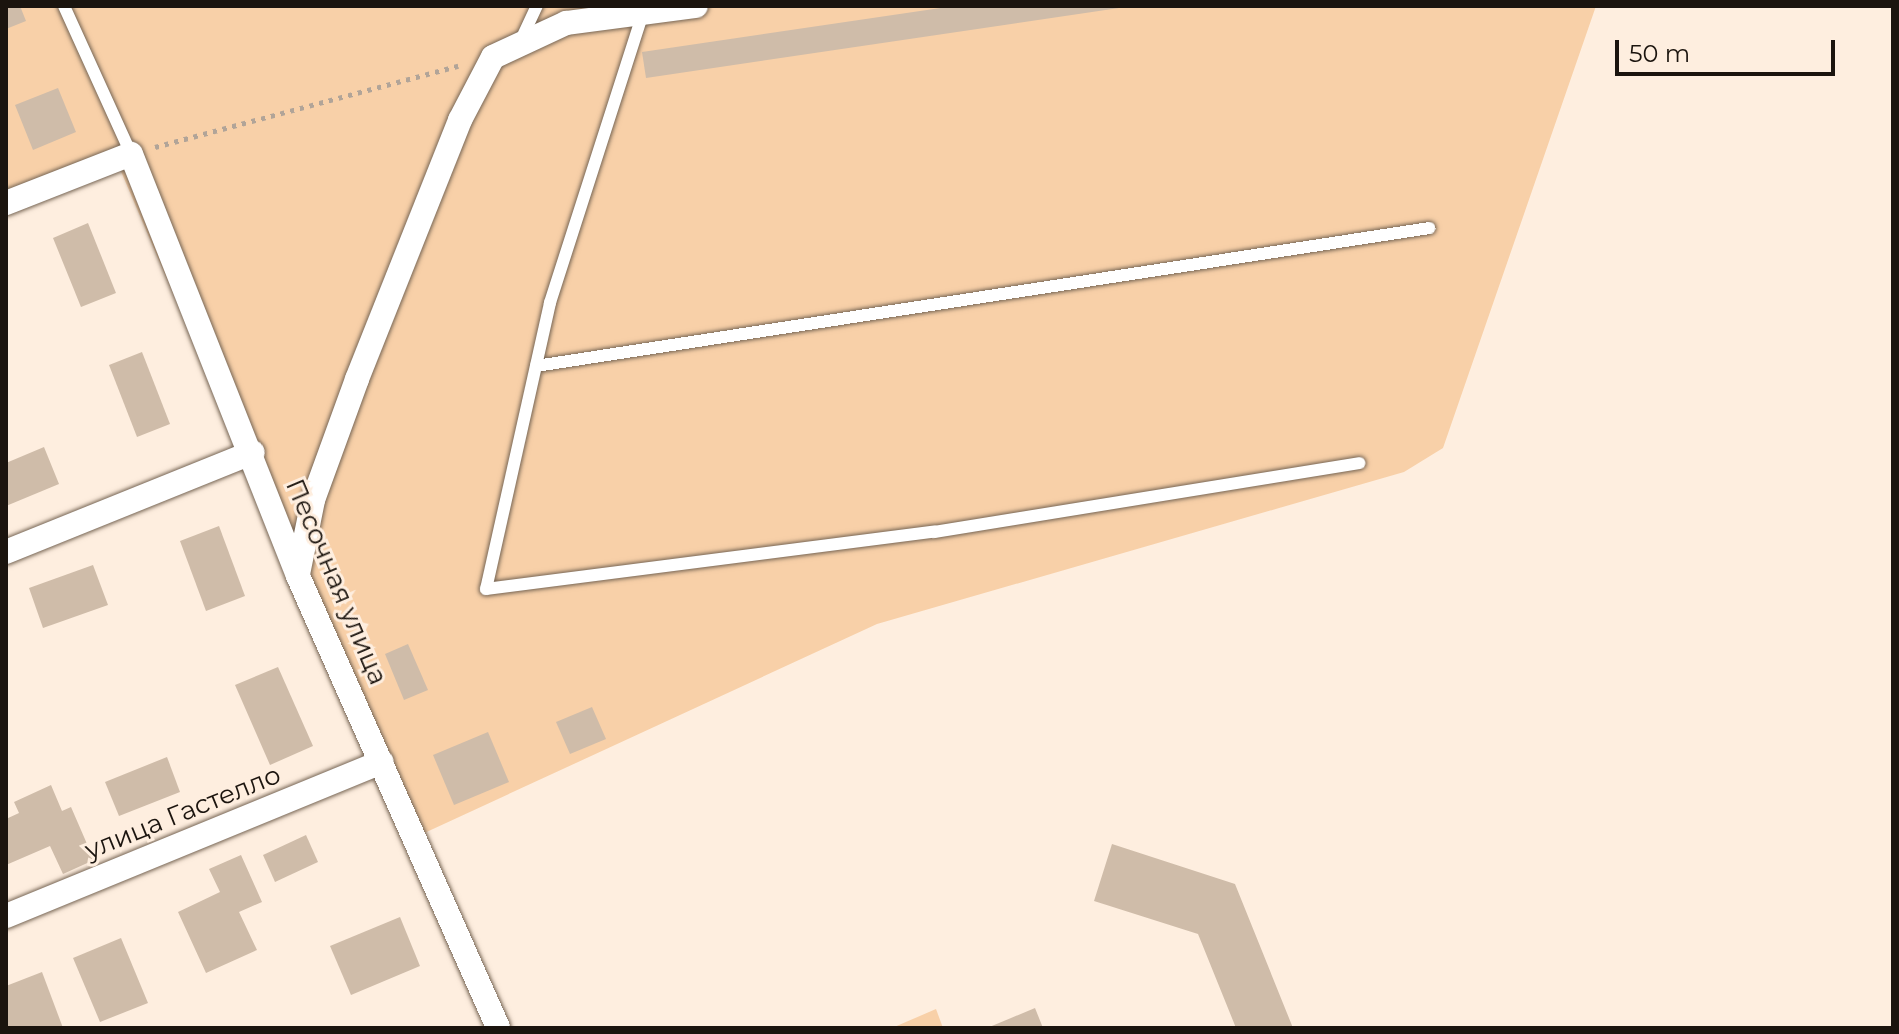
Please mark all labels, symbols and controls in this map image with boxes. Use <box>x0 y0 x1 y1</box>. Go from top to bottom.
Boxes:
scale bar <box>1619 24 1839 74</box>
text: 50 m <box>1629 39 1690 68</box>
street label: Песочная улица <box>279 474 393 690</box>
street label: улица Гастелло <box>80 759 286 867</box>

